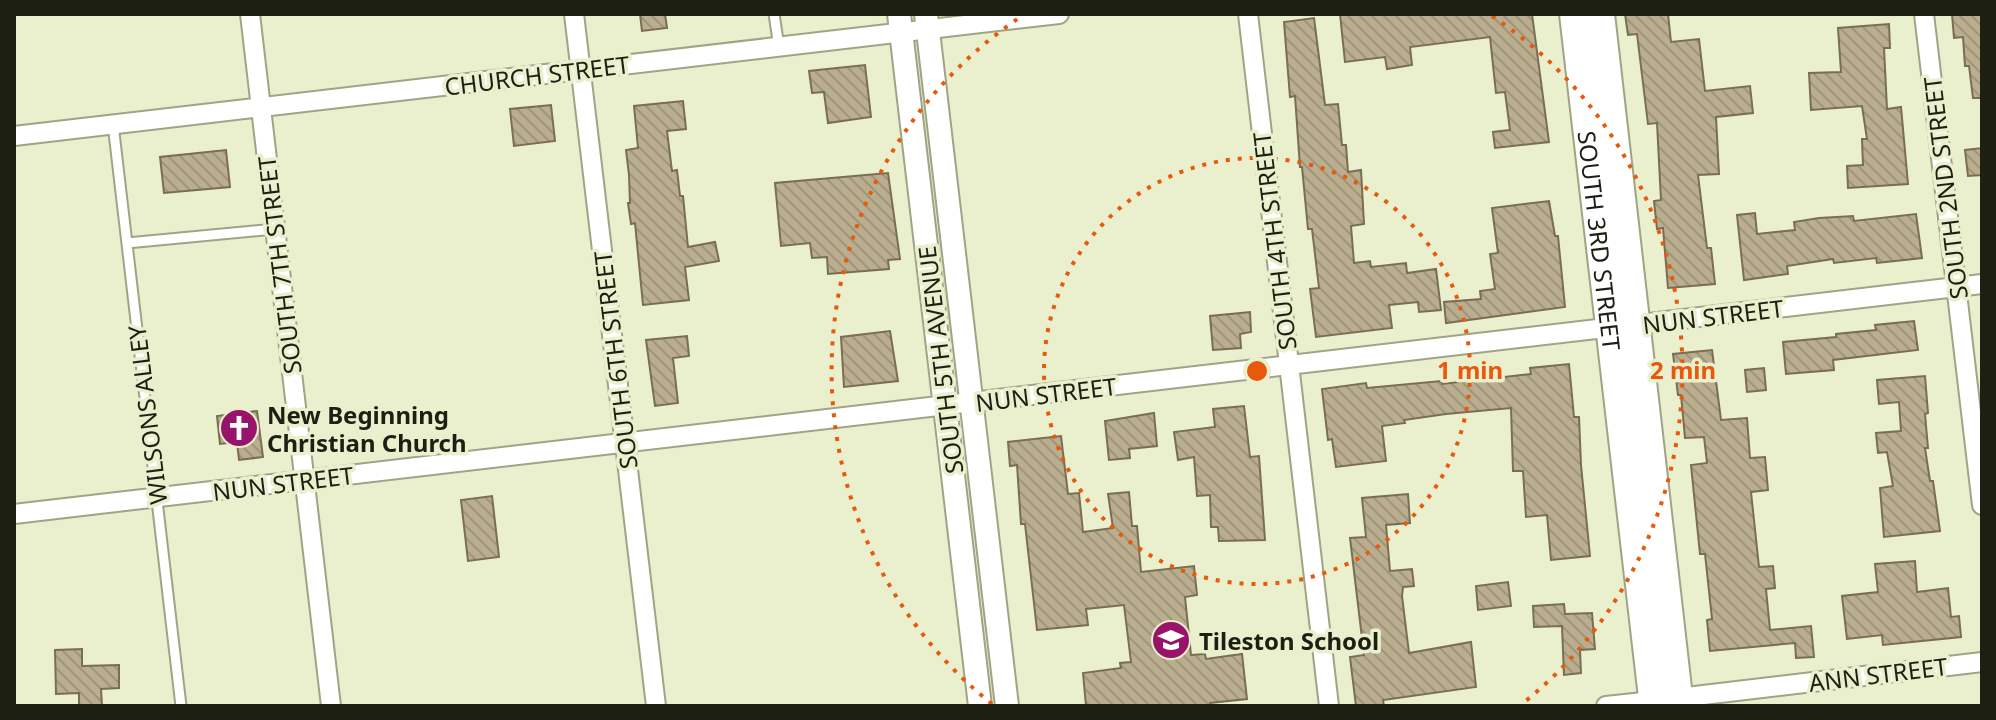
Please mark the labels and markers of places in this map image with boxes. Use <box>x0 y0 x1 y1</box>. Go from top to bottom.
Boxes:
centre of rings <box>1243 357 1271 385</box>
place label: New Beginning Christian Church <box>267 398 467 459</box>
church icon: New Beginning Christian Church <box>218 407 260 449</box>
school or university icon: Tileston School <box>1150 619 1192 661</box>
place label: Tileston School <box>1199 624 1379 657</box>

